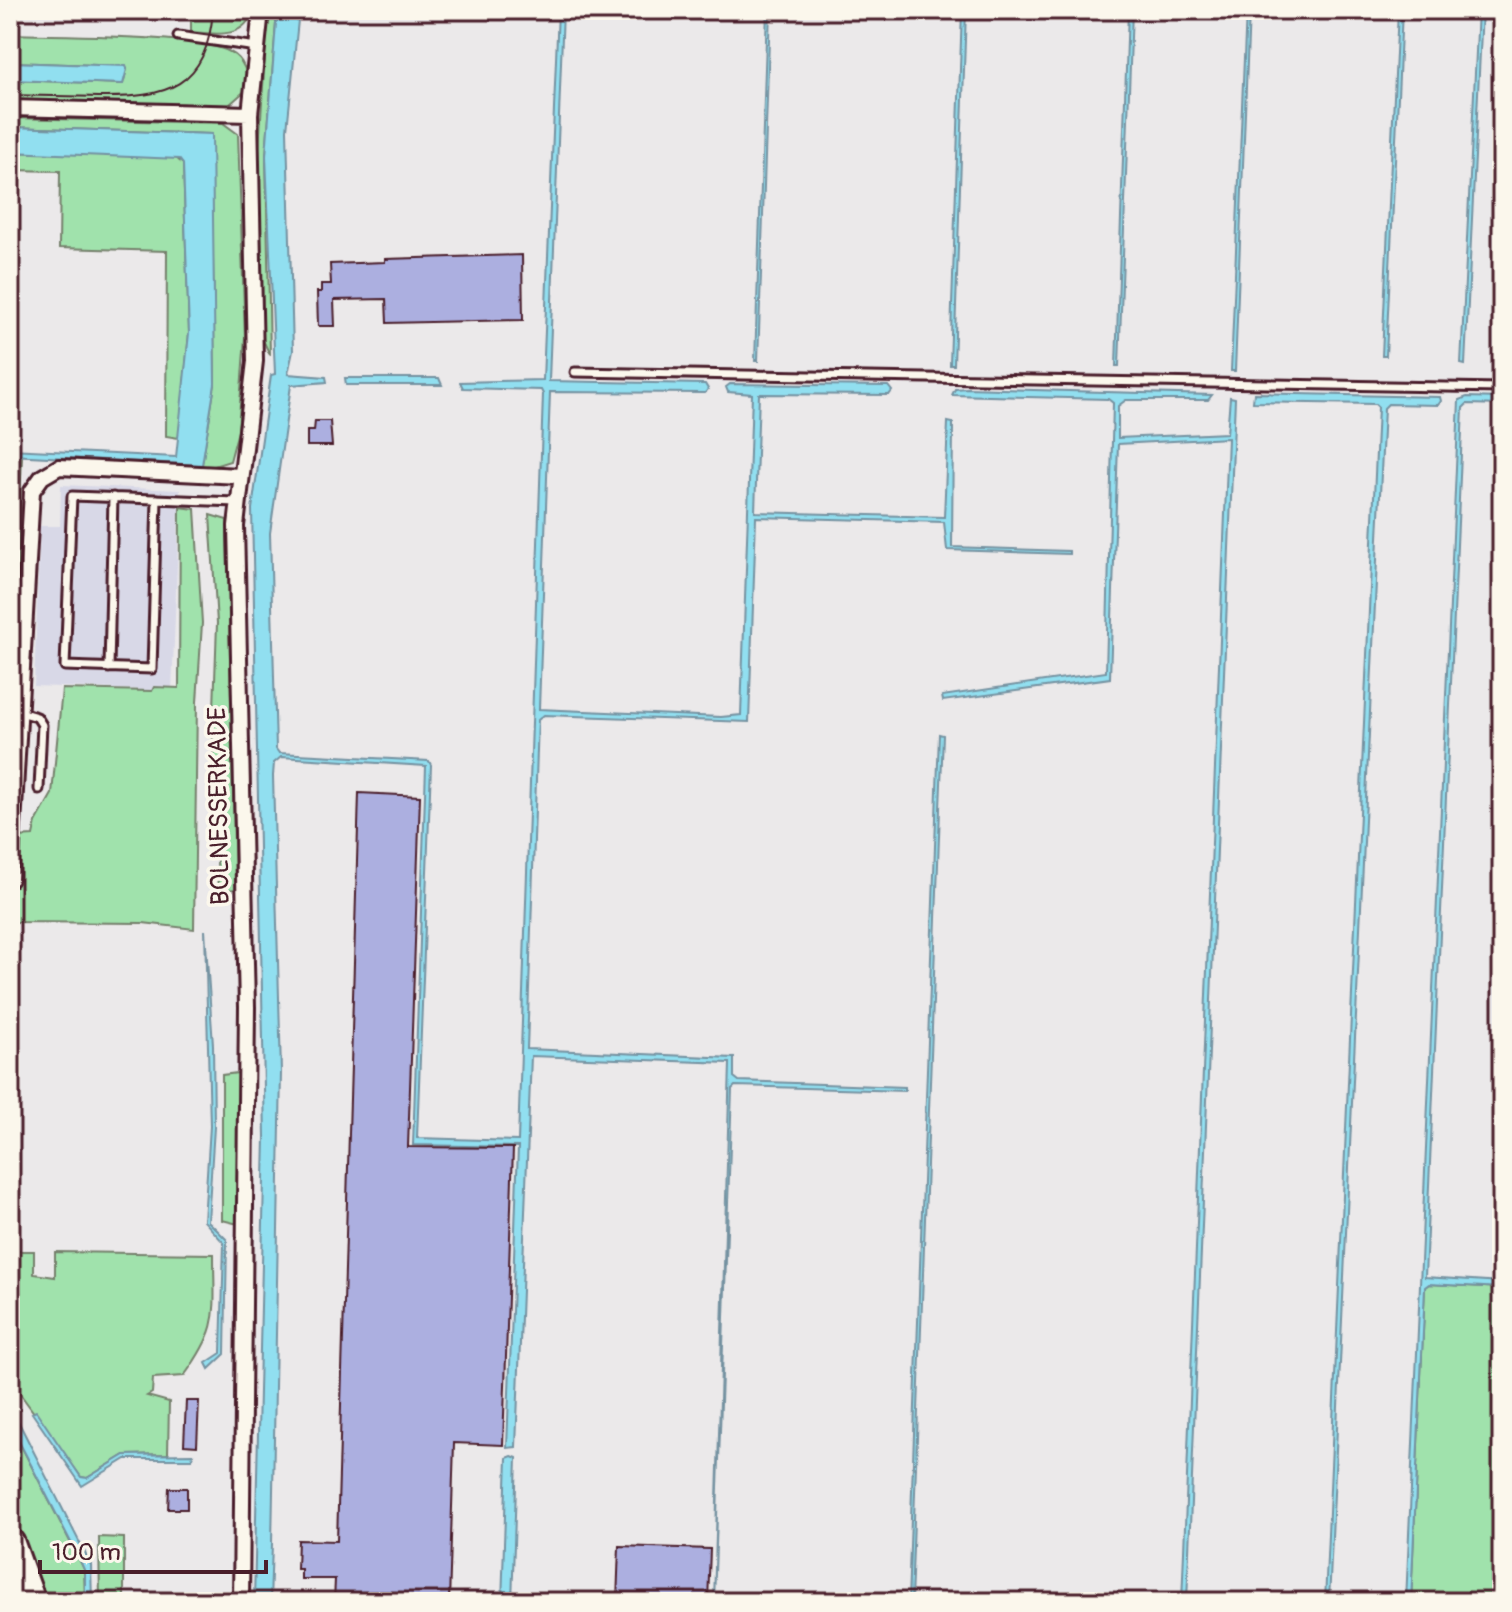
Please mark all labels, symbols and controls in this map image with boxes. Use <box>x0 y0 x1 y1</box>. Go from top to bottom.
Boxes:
street label: BOLNESSERKADE <box>201 707 237 905</box>
scale bar <box>40 1524 266 1574</box>
text: 100 m <box>52 1538 121 1567</box>

